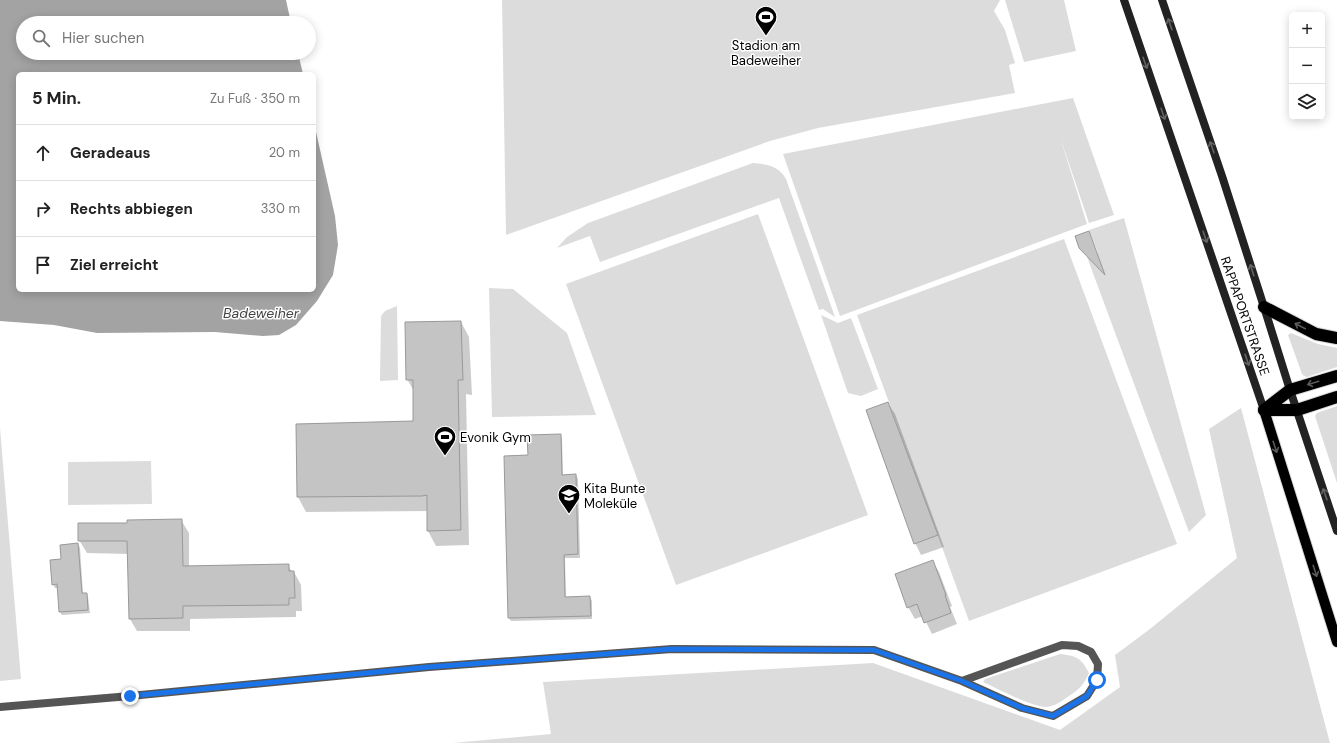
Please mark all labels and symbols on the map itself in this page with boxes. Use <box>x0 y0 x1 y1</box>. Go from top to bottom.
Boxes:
sports icon: Stadion am Badeweiher <box>753 4 779 37</box>
one-way arrow <box>1165 18 1173 30</box>
place label: Stadion am Badeweiher <box>731 37 801 69</box>
one-way arrow <box>1142 57 1150 69</box>
one-way arrow <box>1159 108 1167 120</box>
one-way arrow <box>1207 141 1215 153</box>
one-way arrow <box>1202 231 1209 244</box>
street label: RAPPAPORTSTRASSE <box>1217 254 1273 378</box>
one-way arrow <box>1248 264 1255 277</box>
water label: Badeweiher <box>223 304 300 322</box>
one-way arrow <box>1295 321 1307 329</box>
one-way arrow <box>1244 354 1251 367</box>
one-way arrow <box>1307 380 1320 387</box>
sports icon: Evonik Gym <box>432 424 458 457</box>
place label: Evonik Gym <box>460 429 531 446</box>
one-way arrow <box>1272 441 1280 453</box>
place label: Kita Bunte Moleküle <box>584 480 645 512</box>
school or university icon: Kita Bunte Moleküle <box>556 482 582 515</box>
one-way arrow <box>1320 488 1328 500</box>
one-way arrow <box>1311 565 1319 577</box>
route start <box>1088 671 1106 689</box>
route end <box>121 687 139 705</box>

